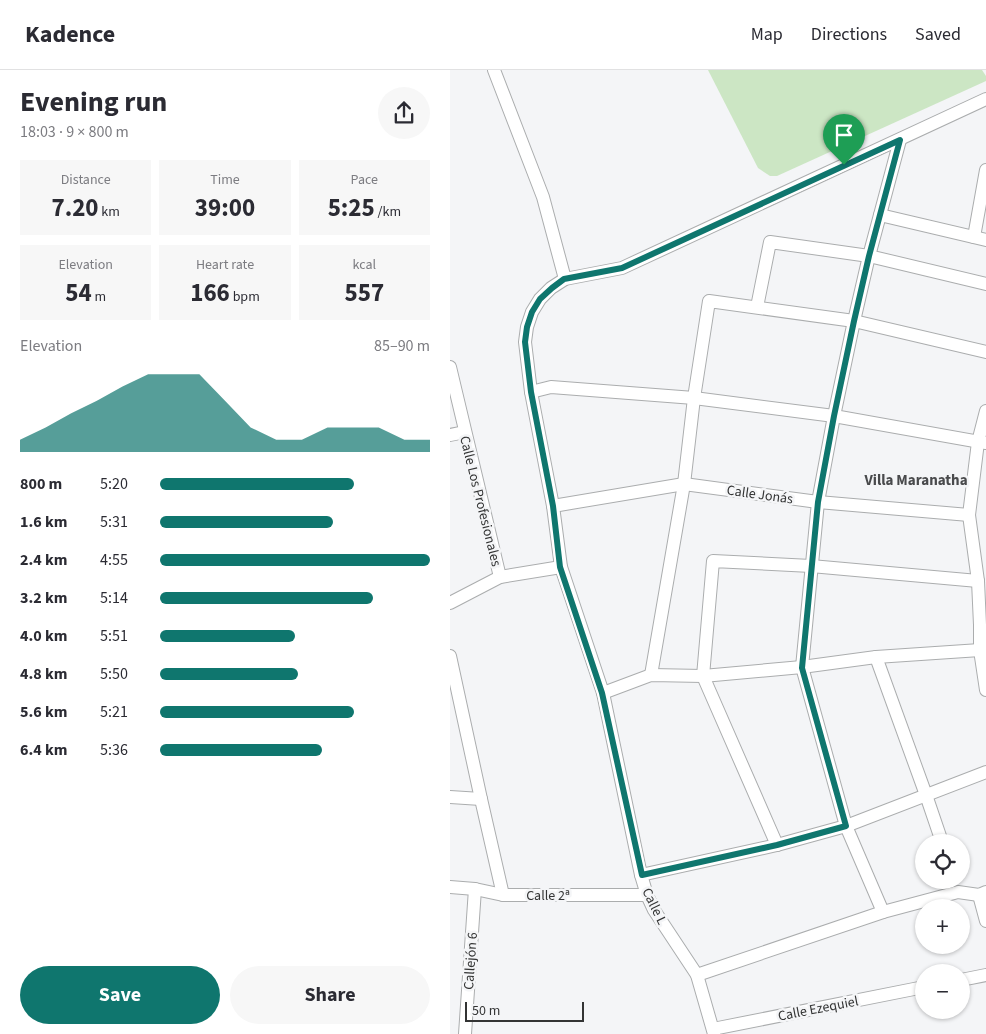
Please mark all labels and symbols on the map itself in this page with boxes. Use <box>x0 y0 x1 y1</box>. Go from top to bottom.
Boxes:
pin <box>823 114 865 165</box>
street label: Calle Los Profesionales <box>454 434 506 569</box>
district label: Villa Maranatha <box>863 470 968 491</box>
street label: Calle Jonás <box>725 480 794 510</box>
street label: Calle L <box>637 885 672 928</box>
street label: Calle 2ª <box>526 886 570 906</box>
street label: Callejón 6 <box>459 932 483 991</box>
street label: Calle Ezequiel <box>776 991 860 1027</box>
scale bar <box>465 999 584 1022</box>

